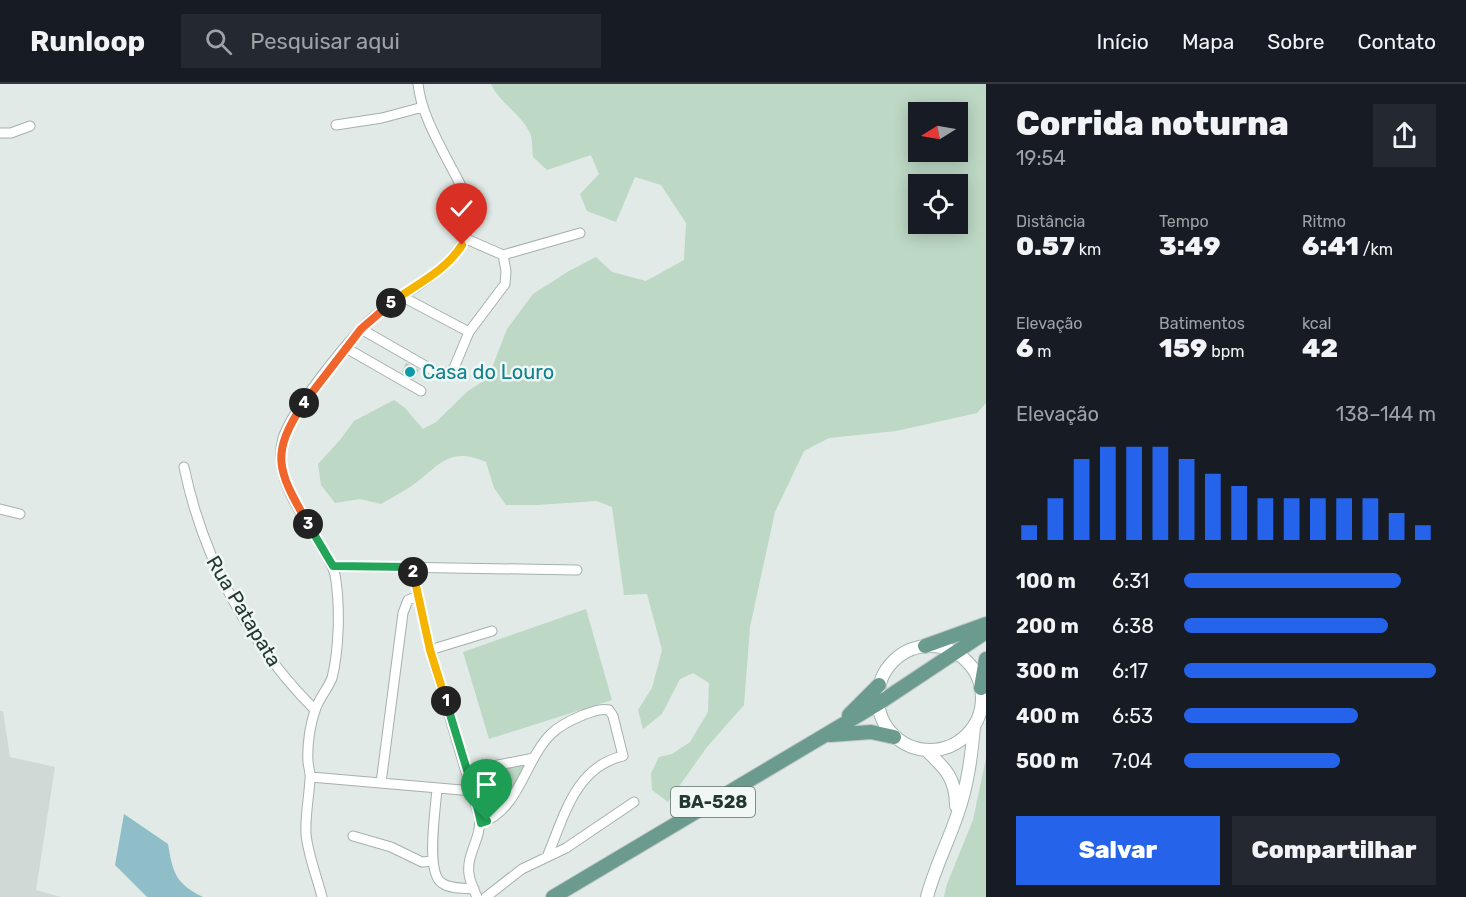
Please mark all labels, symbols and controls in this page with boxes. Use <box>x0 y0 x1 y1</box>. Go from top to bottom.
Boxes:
search box <box>181 14 601 68</box>
text: Runloop <box>30 25 145 58</box>
icon: search <box>202 25 235 58</box>
text: Pesquisar aqui <box>250 28 400 55</box>
text: Início <box>1097 29 1149 54</box>
text: Mapa <box>1182 29 1234 54</box>
text: Sobre <box>1267 29 1324 54</box>
text: Contato <box>1357 29 1436 54</box>
north arrow <box>908 102 968 162</box>
map controls <box>908 102 968 234</box>
text: Corrida noturna <box>1016 104 1289 143</box>
button: share <box>1373 104 1436 167</box>
text: 19:54 <box>1016 146 1066 170</box>
button: locate <box>908 174 968 234</box>
pin <box>436 183 487 245</box>
icon: check <box>445 192 478 225</box>
text: Distância <box>1016 212 1085 231</box>
text: Tempo <box>1159 212 1209 231</box>
text: Ritmo <box>1302 212 1346 231</box>
text: 0.57 <box>1016 231 1075 262</box>
text: 3:49 <box>1159 231 1220 262</box>
text: 6:41 <box>1302 231 1359 262</box>
text: km <box>1075 240 1101 259</box>
text: /km <box>1359 240 1393 259</box>
pin: 5 <box>376 288 406 318</box>
text: 5 <box>386 293 396 312</box>
text: Elevação <box>1016 314 1082 333</box>
text: Batimentos <box>1159 314 1245 333</box>
text: kcal <box>1302 314 1331 333</box>
text: 6 <box>1016 333 1033 364</box>
text: 159 <box>1159 333 1207 364</box>
text: 42 <box>1302 333 1338 364</box>
text: m <box>1033 342 1052 361</box>
text: bpm <box>1207 342 1245 361</box>
place label: Casa do Louro <box>422 360 554 384</box>
marker: Casa do Louro <box>403 365 417 379</box>
pin: 4 <box>289 388 319 418</box>
text: 4 <box>299 393 309 412</box>
text: Elevação <box>1016 402 1099 426</box>
text: 138–144 m <box>1336 402 1436 426</box>
pin: 3 <box>293 509 323 539</box>
text: 3 <box>303 514 313 533</box>
street label: Rua Patapata <box>201 551 287 671</box>
pin: 2 <box>398 557 428 587</box>
text: 2 <box>408 562 418 581</box>
text: 100 m <box>1016 569 1076 593</box>
text: 6:31 <box>1112 569 1149 593</box>
text: 200 m <box>1016 614 1079 638</box>
text: 6:38 <box>1112 614 1154 638</box>
text: 300 m <box>1016 659 1079 683</box>
text: 6:17 <box>1112 659 1148 683</box>
pin: 1 <box>431 686 461 716</box>
text: 1 <box>442 691 450 710</box>
text: 400 m <box>1016 704 1079 728</box>
text: 6:53 <box>1112 704 1153 728</box>
text: 500 m <box>1016 749 1079 773</box>
text: 7:04 <box>1112 749 1153 773</box>
pin <box>461 759 512 821</box>
icon: arrive <box>470 768 503 801</box>
road number: BA-528 <box>671 787 755 817</box>
button: Salvar <box>1016 816 1220 885</box>
button: Compartilhar <box>1232 816 1436 885</box>

